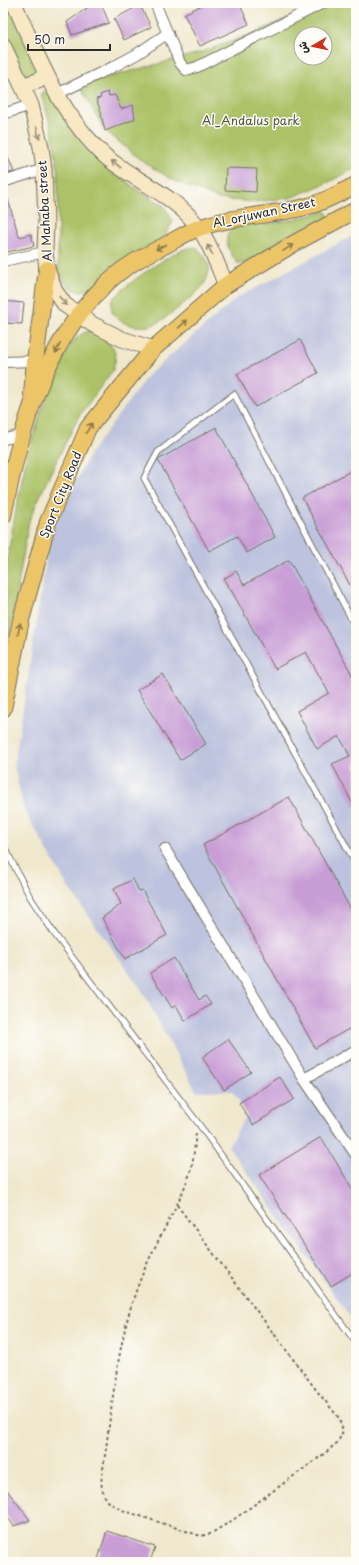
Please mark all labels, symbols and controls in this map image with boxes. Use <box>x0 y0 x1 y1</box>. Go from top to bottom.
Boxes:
scale bar <box>28 26 110 52</box>
north arrow <box>293 26 333 66</box>
text: 50 m <box>34 30 65 48</box>
text: ش <box>293 40 312 55</box>
park label: Al_Andalus park <box>202 111 300 129</box>
one-way arrow <box>34 127 42 140</box>
one-way arrow <box>111 159 122 168</box>
street label: Al Mahaba street <box>32 160 56 262</box>
street label: Al_orjuwan Street <box>211 192 317 232</box>
one-way arrow <box>282 243 293 252</box>
one-way arrow <box>155 244 167 252</box>
one-way arrow <box>206 244 213 256</box>
one-way arrow <box>58 295 67 306</box>
one-way arrow <box>177 319 188 328</box>
one-way arrow <box>54 342 61 354</box>
one-way arrow <box>86 422 94 434</box>
street label: Sport City Road <box>34 448 86 541</box>
one-way arrow <box>15 623 23 636</box>

